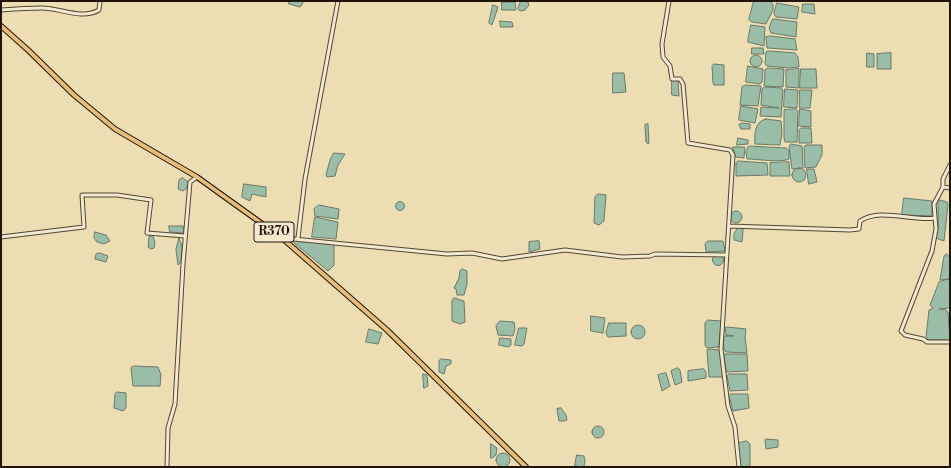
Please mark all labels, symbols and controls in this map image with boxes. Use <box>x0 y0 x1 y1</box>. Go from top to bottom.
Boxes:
road number: R370 <box>254 222 294 242</box>

